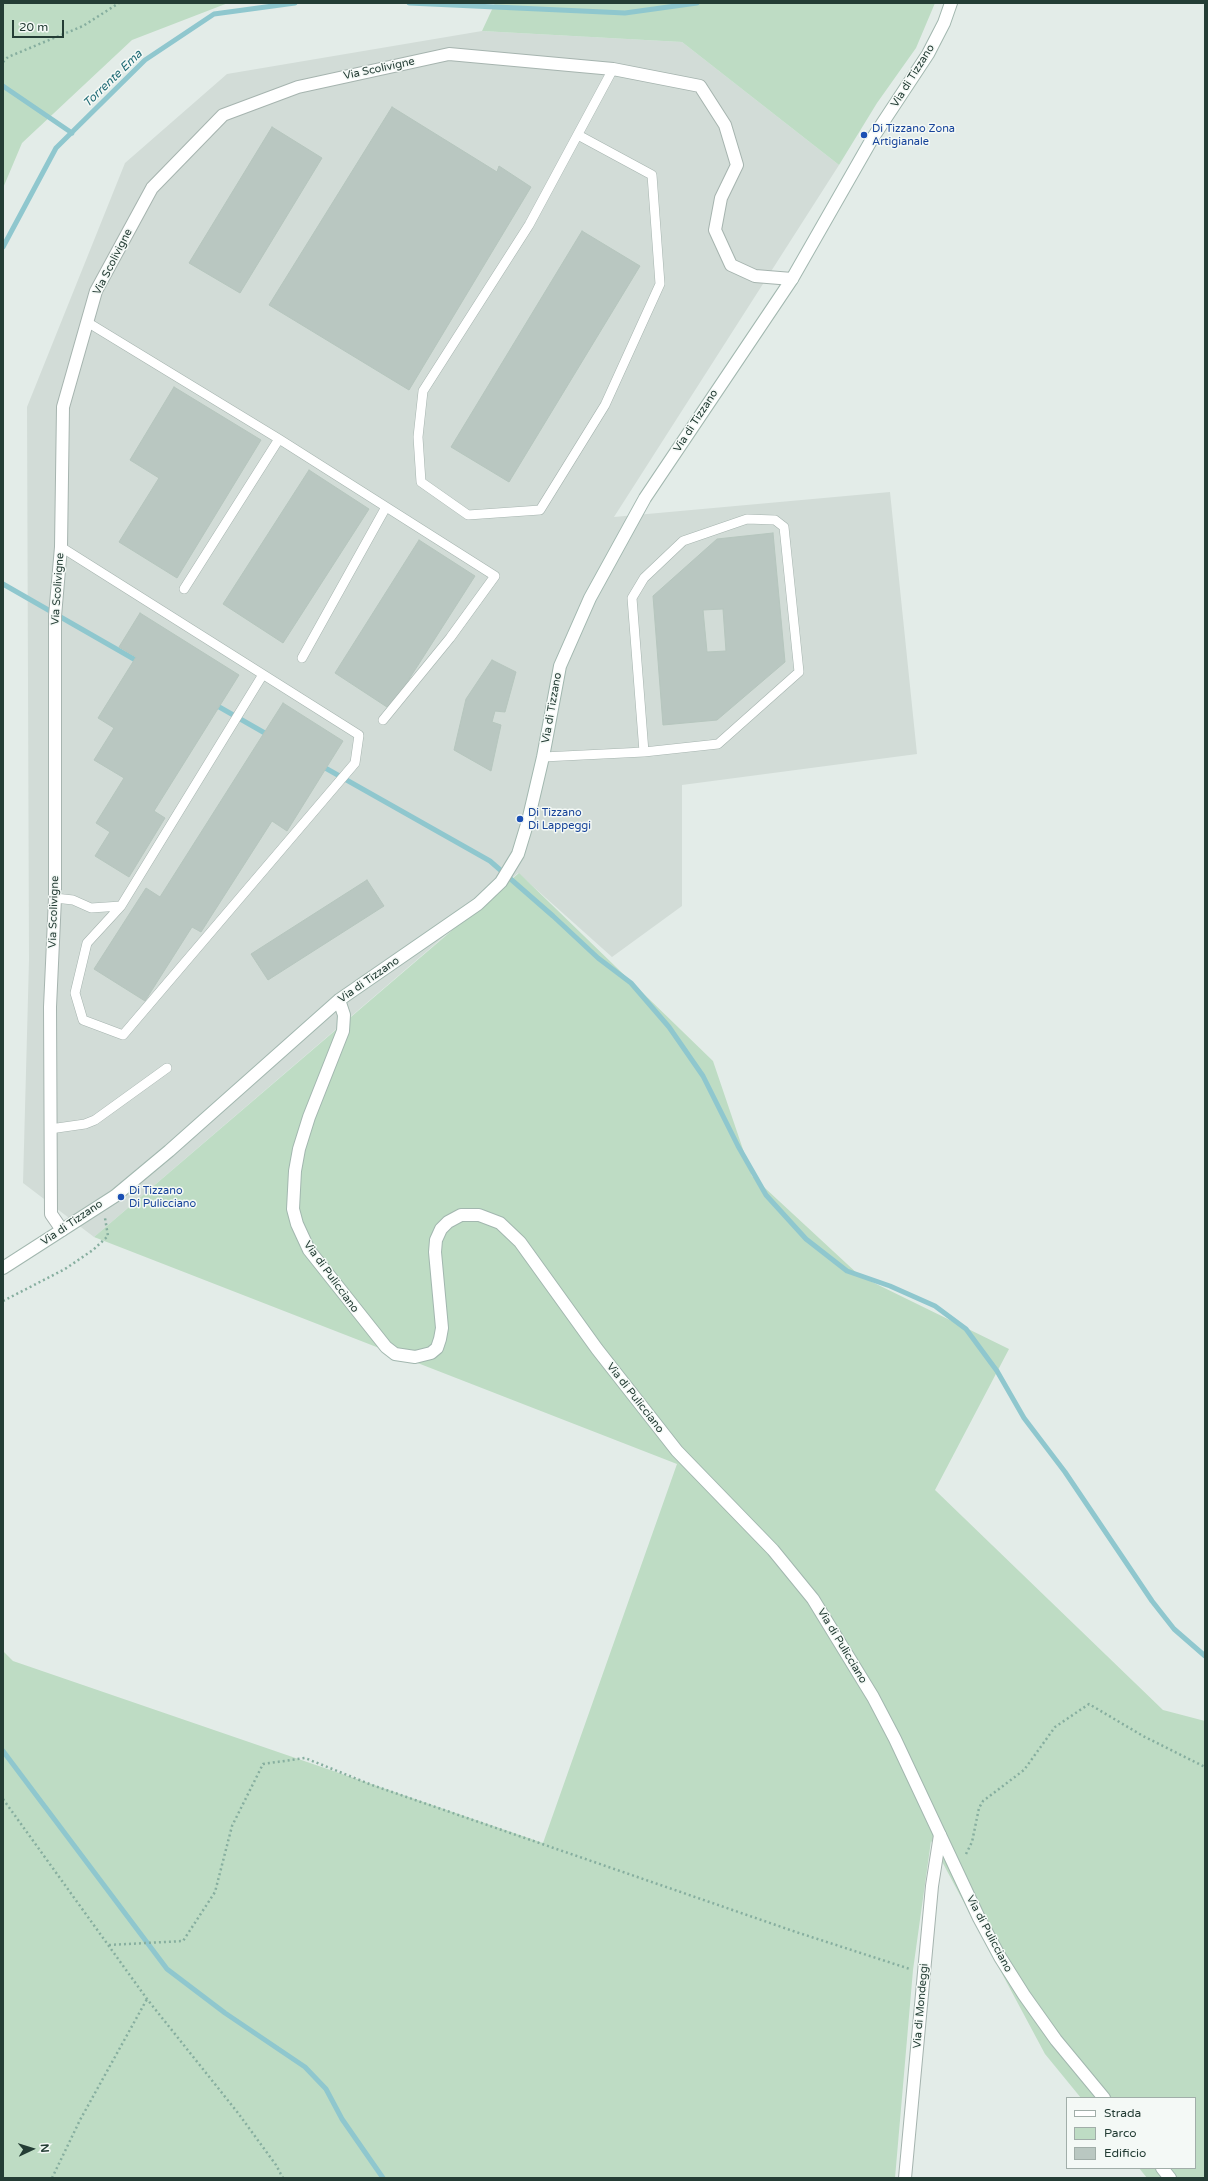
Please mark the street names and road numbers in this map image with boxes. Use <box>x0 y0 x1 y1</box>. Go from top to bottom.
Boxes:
street label: Via di Tizzano <box>888 42 938 110</box>
street label: Via Scolivigne <box>342 55 416 83</box>
street label: Via Scolivigne <box>91 227 135 297</box>
street label: Via di Tizzano <box>671 387 721 455</box>
street label: Via Scolivigne <box>49 552 67 626</box>
street label: Via di Tizzano <box>539 672 565 744</box>
street label: Via Scolivigne <box>46 876 62 948</box>
street label: Via di Tizzano <box>336 954 402 1006</box>
street label: Via di Tizzano <box>39 1197 105 1249</box>
street label: Via di Pulicciano <box>301 1239 361 1315</box>
street label: Via di Pulicciano <box>604 1360 666 1436</box>
street label: Via di Pulicciano <box>814 1606 870 1686</box>
street label: Via di Pulicciano <box>963 1893 1015 1975</box>
street label: Via di Mondeggi <box>911 1963 931 2049</box>

